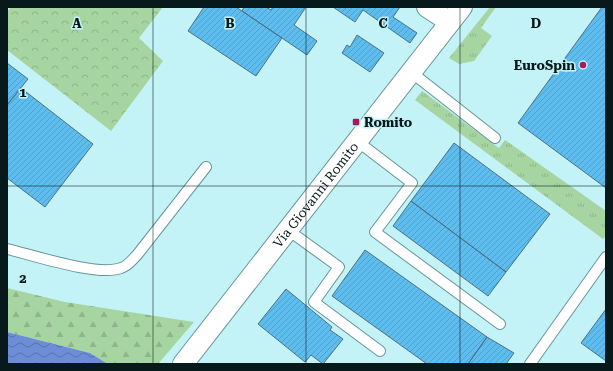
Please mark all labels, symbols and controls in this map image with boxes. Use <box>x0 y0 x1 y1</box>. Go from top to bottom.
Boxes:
text: A <box>72 16 82 31</box>
text: B <box>225 16 235 31</box>
text: C <box>378 16 388 31</box>
text: D <box>531 16 541 31</box>
place label: EuroSpin <box>514 58 575 73</box>
marker: EuroSpin <box>578 60 588 70</box>
text: 1 <box>19 85 27 100</box>
place label: Romito <box>364 115 412 130</box>
marker: Romito <box>351 117 361 127</box>
street label: Via Giovanni Romito <box>270 139 361 250</box>
text: 2 <box>19 271 27 286</box>

